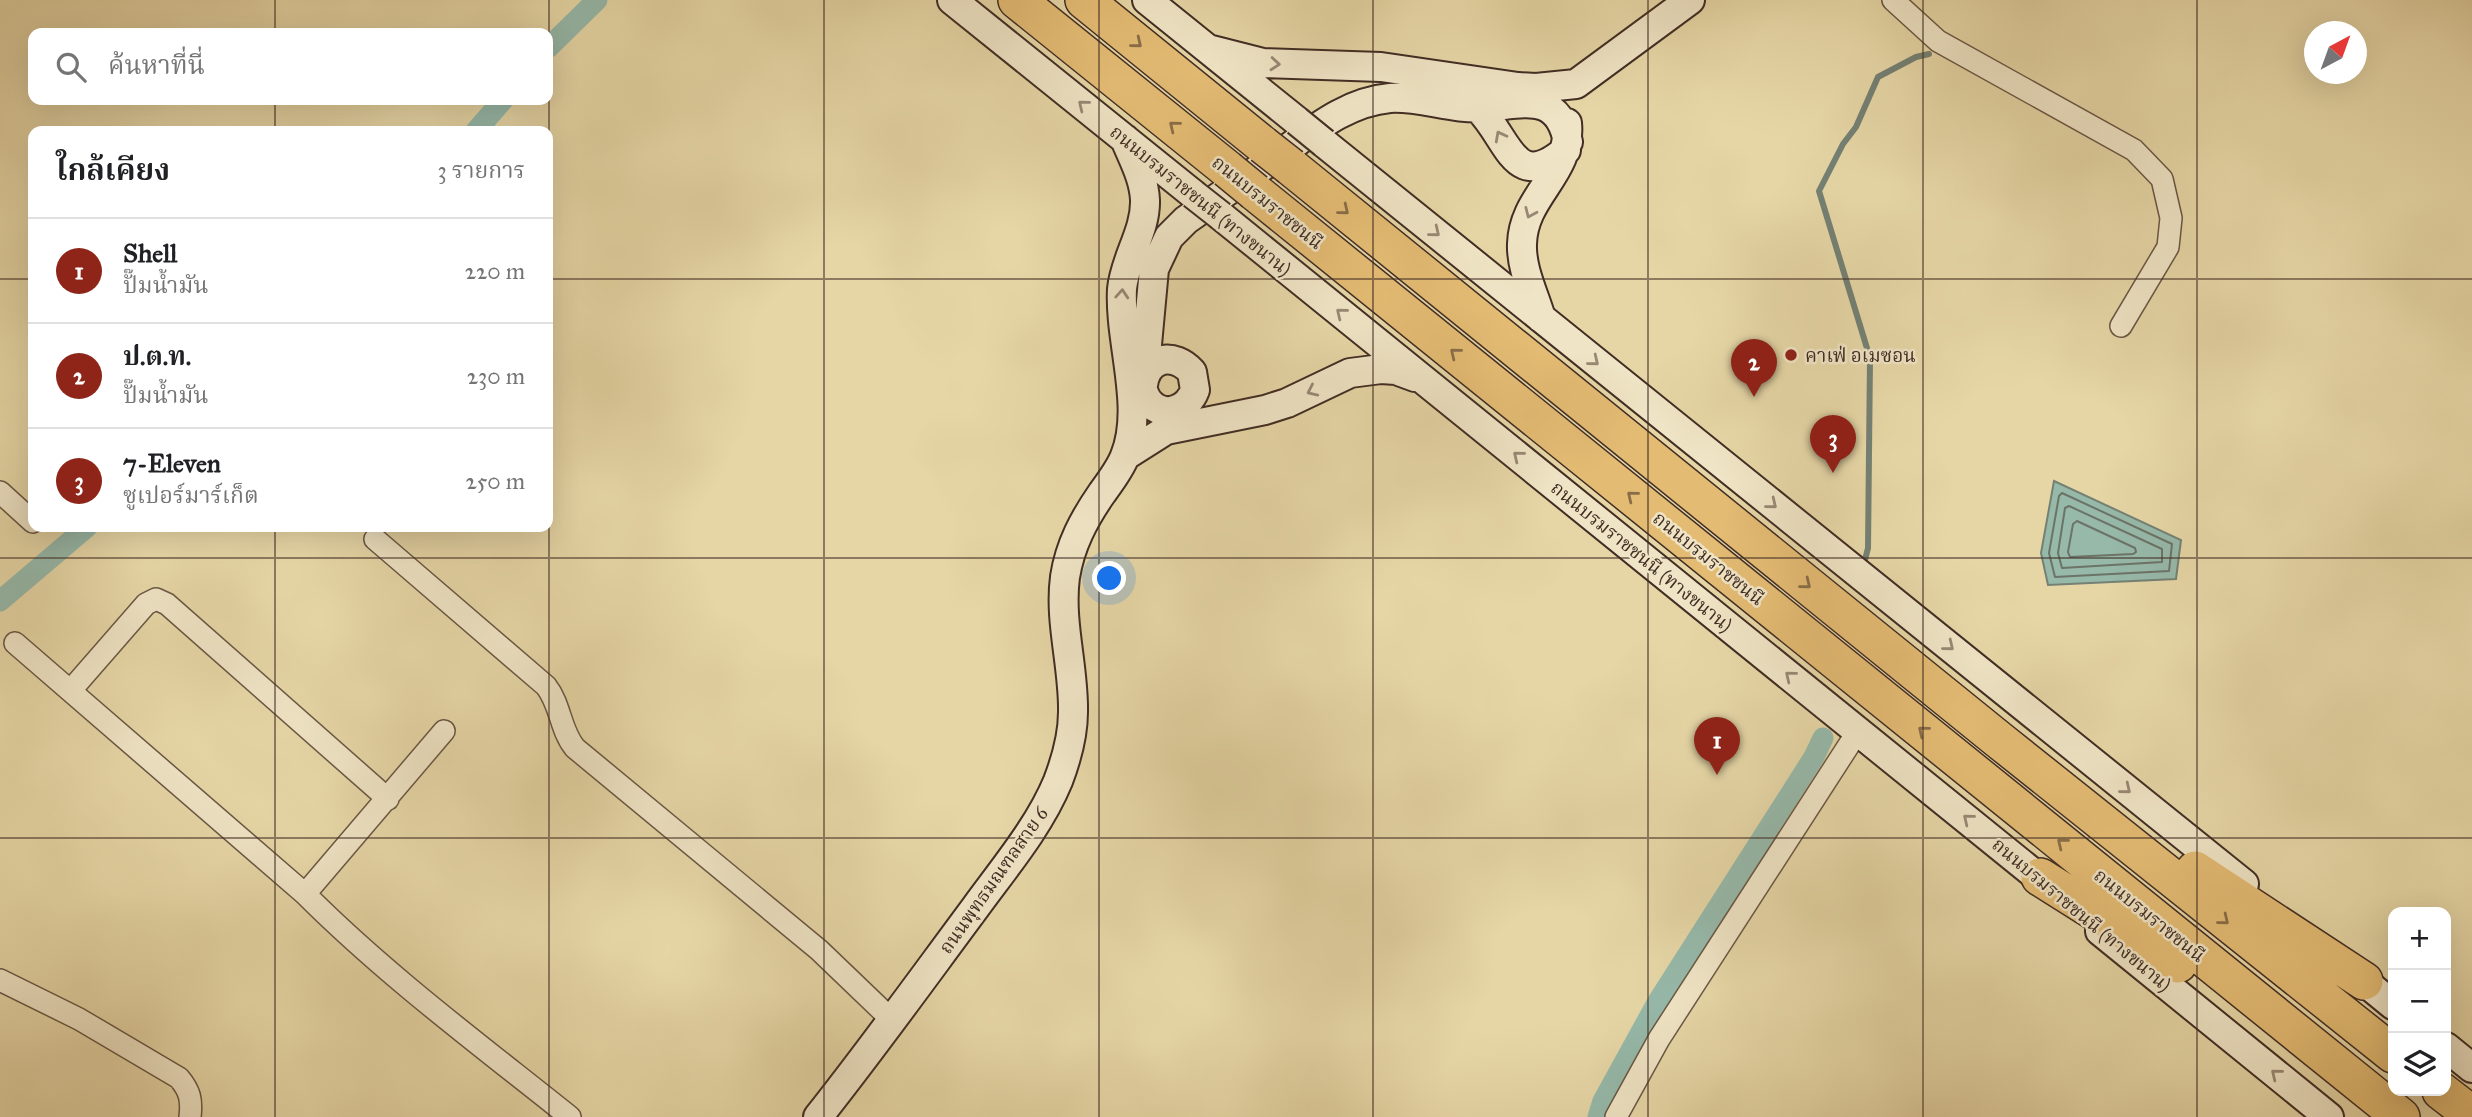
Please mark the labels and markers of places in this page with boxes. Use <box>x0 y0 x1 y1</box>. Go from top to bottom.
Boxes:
pin: 2 <box>1731 339 1777 397</box>
place label: คาเฟ่ อเมซอน <box>1805 344 1916 367</box>
marker: คาเฟ่ อเมซอน <box>1783 347 1799 363</box>
pin: 3 <box>1810 415 1856 473</box>
pin: 1 <box>1694 717 1740 775</box>

